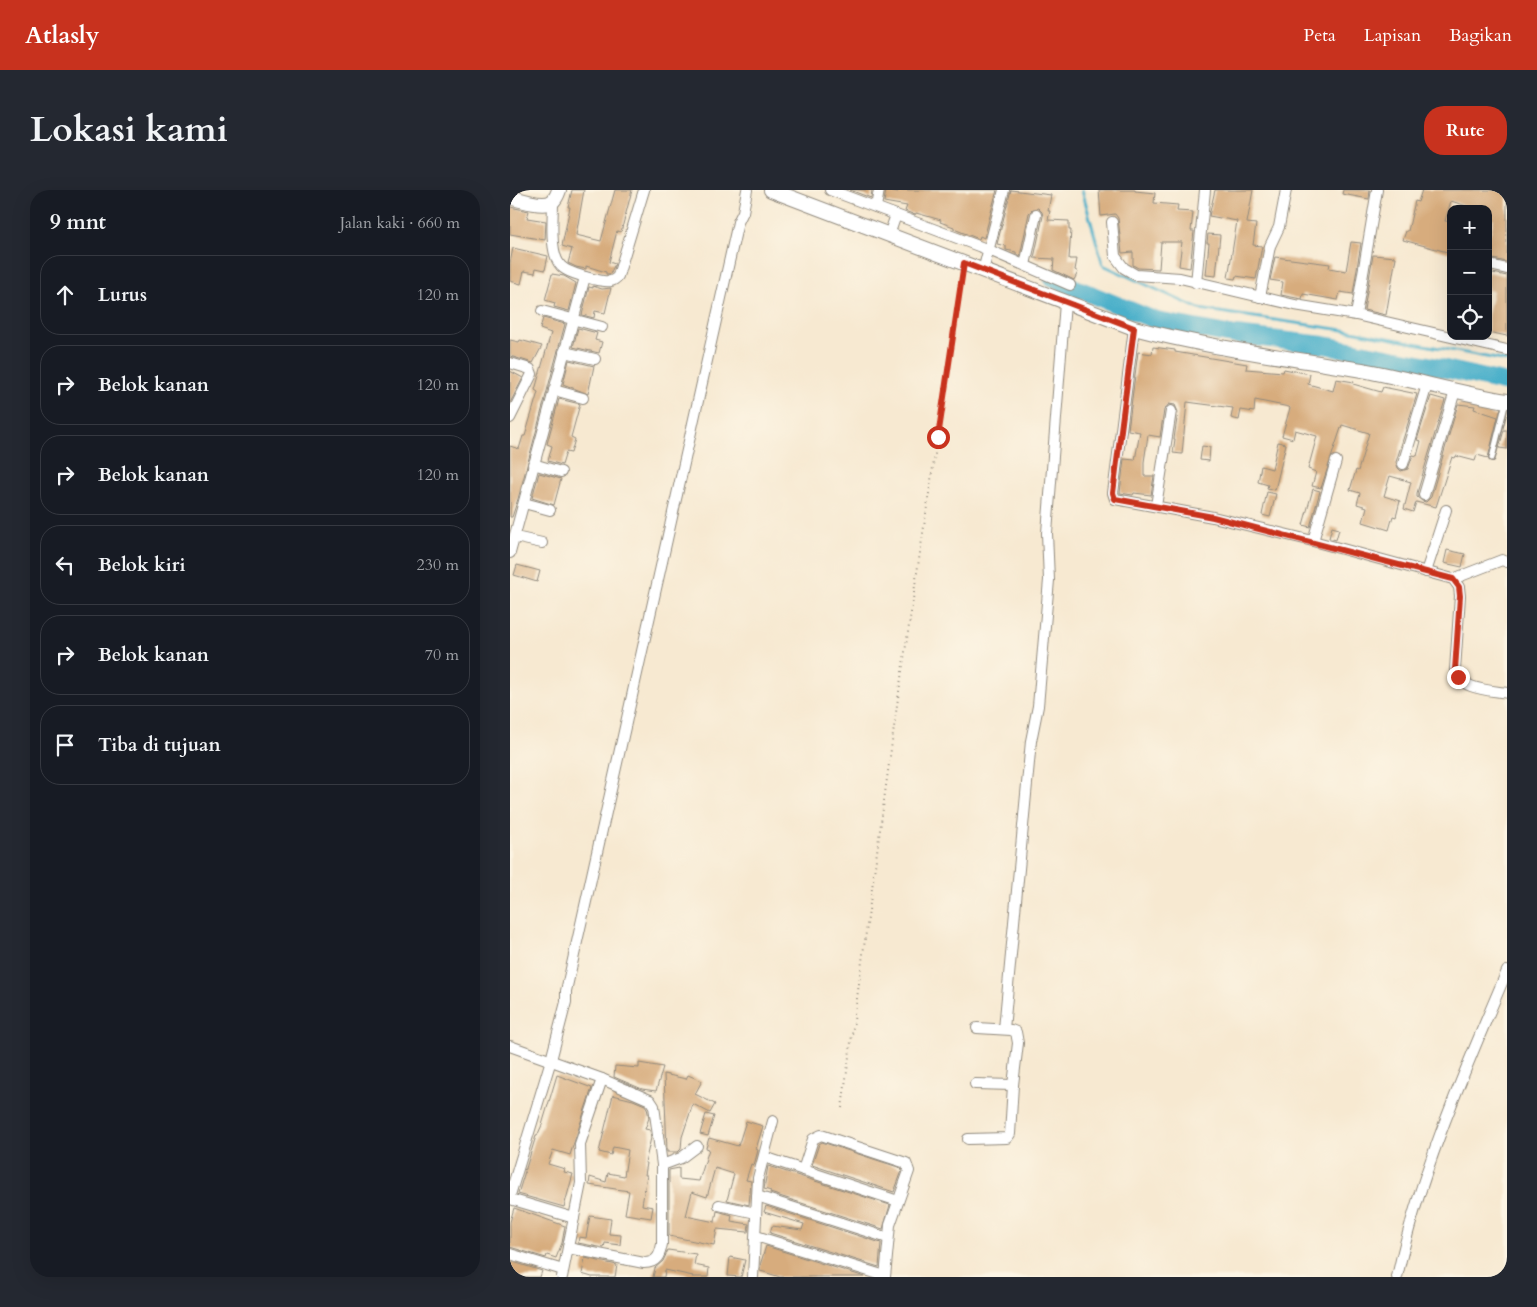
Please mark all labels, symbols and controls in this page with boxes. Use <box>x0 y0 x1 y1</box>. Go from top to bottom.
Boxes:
text: Atlasly <box>25 19 99 52</box>
text: Peta <box>1304 23 1336 48</box>
text: Lapisan <box>1364 23 1421 48</box>
text: Bagikan <box>1449 23 1512 48</box>
text: Lokasi kami <box>30 106 228 154</box>
button: Rute <box>1424 106 1507 155</box>
map controls <box>1447 205 1492 340</box>
button: + <box>1447 205 1492 250</box>
text: 9 mnt <box>50 208 106 237</box>
text: Jalan kaki · 660 m <box>340 212 460 234</box>
button: − <box>1447 250 1492 295</box>
icon: ahead <box>51 281 79 309</box>
text: Lurus <box>98 282 147 308</box>
text: 120 m <box>417 284 459 306</box>
button: locate <box>1447 295 1492 340</box>
icon: right <box>51 371 79 399</box>
text: Belok kanan <box>98 372 209 398</box>
text: 120 m <box>417 374 459 396</box>
route start <box>927 426 950 449</box>
icon: right <box>51 461 79 489</box>
text: Belok kanan <box>98 462 209 488</box>
text: 120 m <box>417 464 459 486</box>
icon: left <box>51 551 79 579</box>
text: Belok kiri <box>98 552 185 578</box>
text: 230 m <box>417 554 459 576</box>
icon: right <box>51 641 79 669</box>
text: Belok kanan <box>98 642 209 668</box>
text: 70 m <box>425 644 459 666</box>
route end <box>1447 666 1470 689</box>
icon: arrive <box>51 731 79 759</box>
text: Tiba di tujuan <box>98 732 221 758</box>

